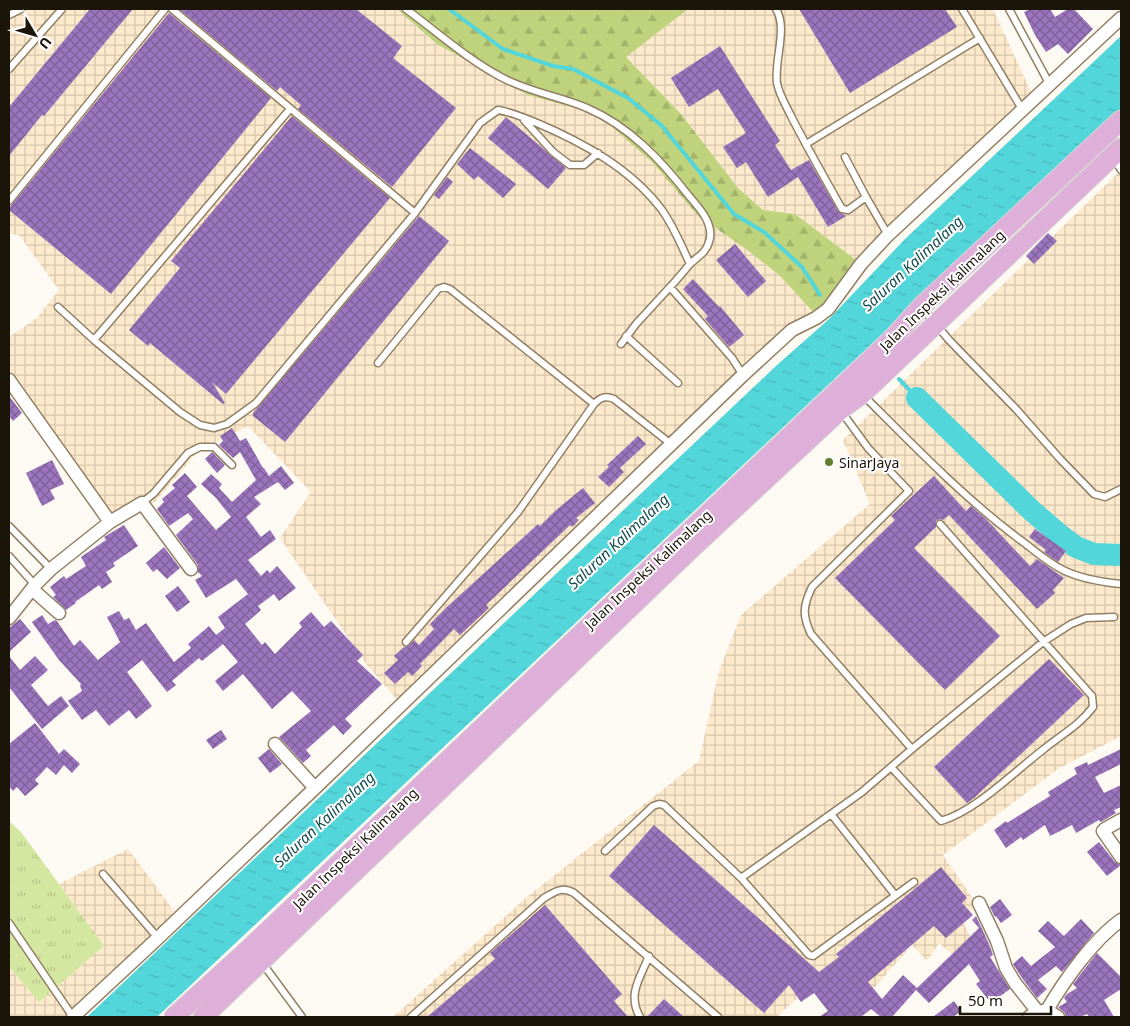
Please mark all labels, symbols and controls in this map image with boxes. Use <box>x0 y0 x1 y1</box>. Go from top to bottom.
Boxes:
north arrow <box>10 10 60 60</box>
text: U <box>35 33 56 53</box>
water label: Saluran Kalimalang <box>857 211 967 315</box>
street label: Jalan Inspeksi Kalimalang <box>874 225 1009 356</box>
place label: SinarJaya <box>839 453 899 472</box>
marker: SinarJaya <box>823 456 835 468</box>
water label: Saluran Kalimalang <box>563 489 673 593</box>
street label: Jalan Inspeksi Kalimalang <box>579 505 716 634</box>
water label: Saluran Kalimalang <box>269 767 379 871</box>
street label: Jalan Inspeksi Kalimalang <box>287 783 422 914</box>
scale bar <box>960 984 1051 1016</box>
text: 50 m <box>968 990 1003 1010</box>

